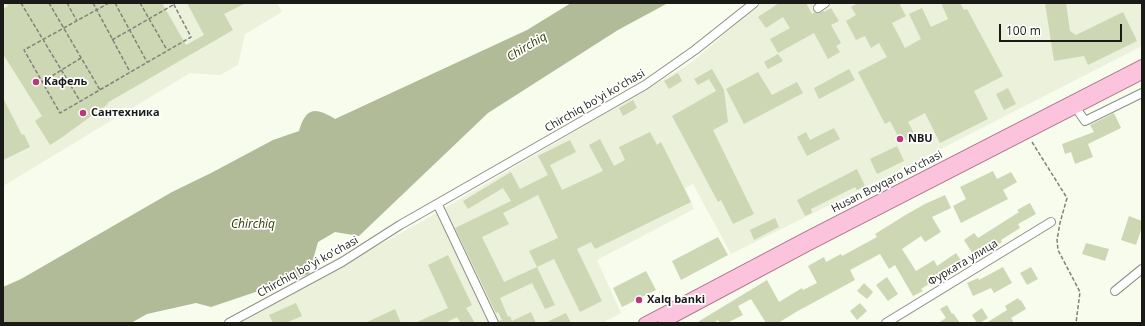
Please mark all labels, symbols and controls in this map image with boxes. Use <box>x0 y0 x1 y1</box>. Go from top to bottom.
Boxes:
scale bar <box>1001 16 1124 42</box>
text: 100 m <box>1006 22 1041 39</box>
water label: Chirchiq <box>504 29 550 65</box>
street label: Chirchiq bo'yi ko'chasi <box>543 67 647 135</box>
place label: Кафель <box>44 75 87 89</box>
marker: Кафель <box>31 77 41 87</box>
place label: Сантехника <box>91 106 160 120</box>
marker: Сантехника <box>78 108 88 118</box>
place label: NBU <box>908 132 933 146</box>
marker: NBU <box>895 134 905 144</box>
street label: Husan Boyqaro ko'chasi <box>829 148 945 216</box>
water label: Chirchiq <box>231 218 275 232</box>
street label: Chirchiq bo'yi ko'chasi <box>255 234 361 300</box>
street label: Фурката улица <box>926 237 1000 289</box>
place label: Xalq banki <box>647 293 705 307</box>
marker: Xalq banki <box>634 295 644 305</box>

